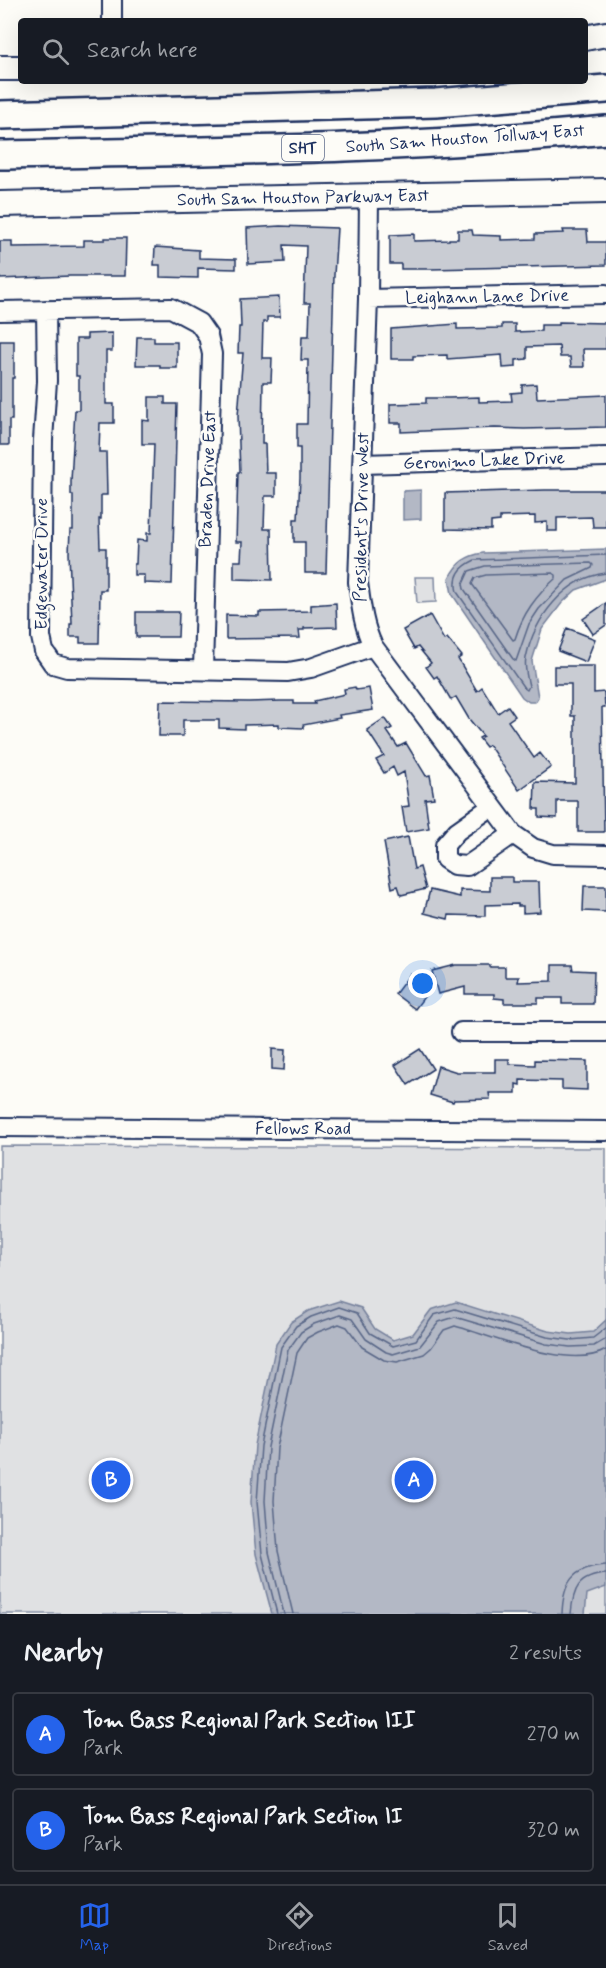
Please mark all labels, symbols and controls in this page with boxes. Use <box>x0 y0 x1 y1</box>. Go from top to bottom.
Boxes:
search box <box>18 18 588 84</box>
icon: search <box>39 35 72 68</box>
text: Search here <box>87 37 198 65</box>
street label: South Sam Houston Tollway East <box>345 119 586 159</box>
road number: SHT <box>282 135 324 161</box>
street label: South Sam Houston Parkway East <box>177 184 430 212</box>
street label: Leighann Lane Drive <box>405 284 569 310</box>
street label: Braden Drive East <box>194 409 222 548</box>
street label: President's Drive West <box>349 431 375 602</box>
street label: Geronimo Lake Drive <box>403 446 565 476</box>
street label: Edgewater Drive <box>30 498 56 630</box>
your location <box>408 969 437 998</box>
street label: Fellows Road <box>255 1117 351 1141</box>
pin: B <box>92 1458 130 1502</box>
pin: A <box>394 1458 434 1502</box>
text: Nearby <box>24 1636 103 1670</box>
text: 2 results <box>509 1640 582 1667</box>
text: Tom Bass Regional Park Section III <box>83 1707 415 1735</box>
text: A <box>39 1721 52 1748</box>
text: 270 m <box>527 1721 580 1748</box>
text: Park <box>83 1735 123 1762</box>
text: Tom Bass Regional Park Section II <box>83 1803 403 1831</box>
text: B <box>39 1817 52 1844</box>
text: 320 m <box>527 1817 580 1844</box>
text: Park <box>83 1831 123 1858</box>
tab: Map <box>78 1899 111 1956</box>
tab: Directions <box>266 1899 332 1956</box>
tab: Saved <box>488 1899 528 1956</box>

